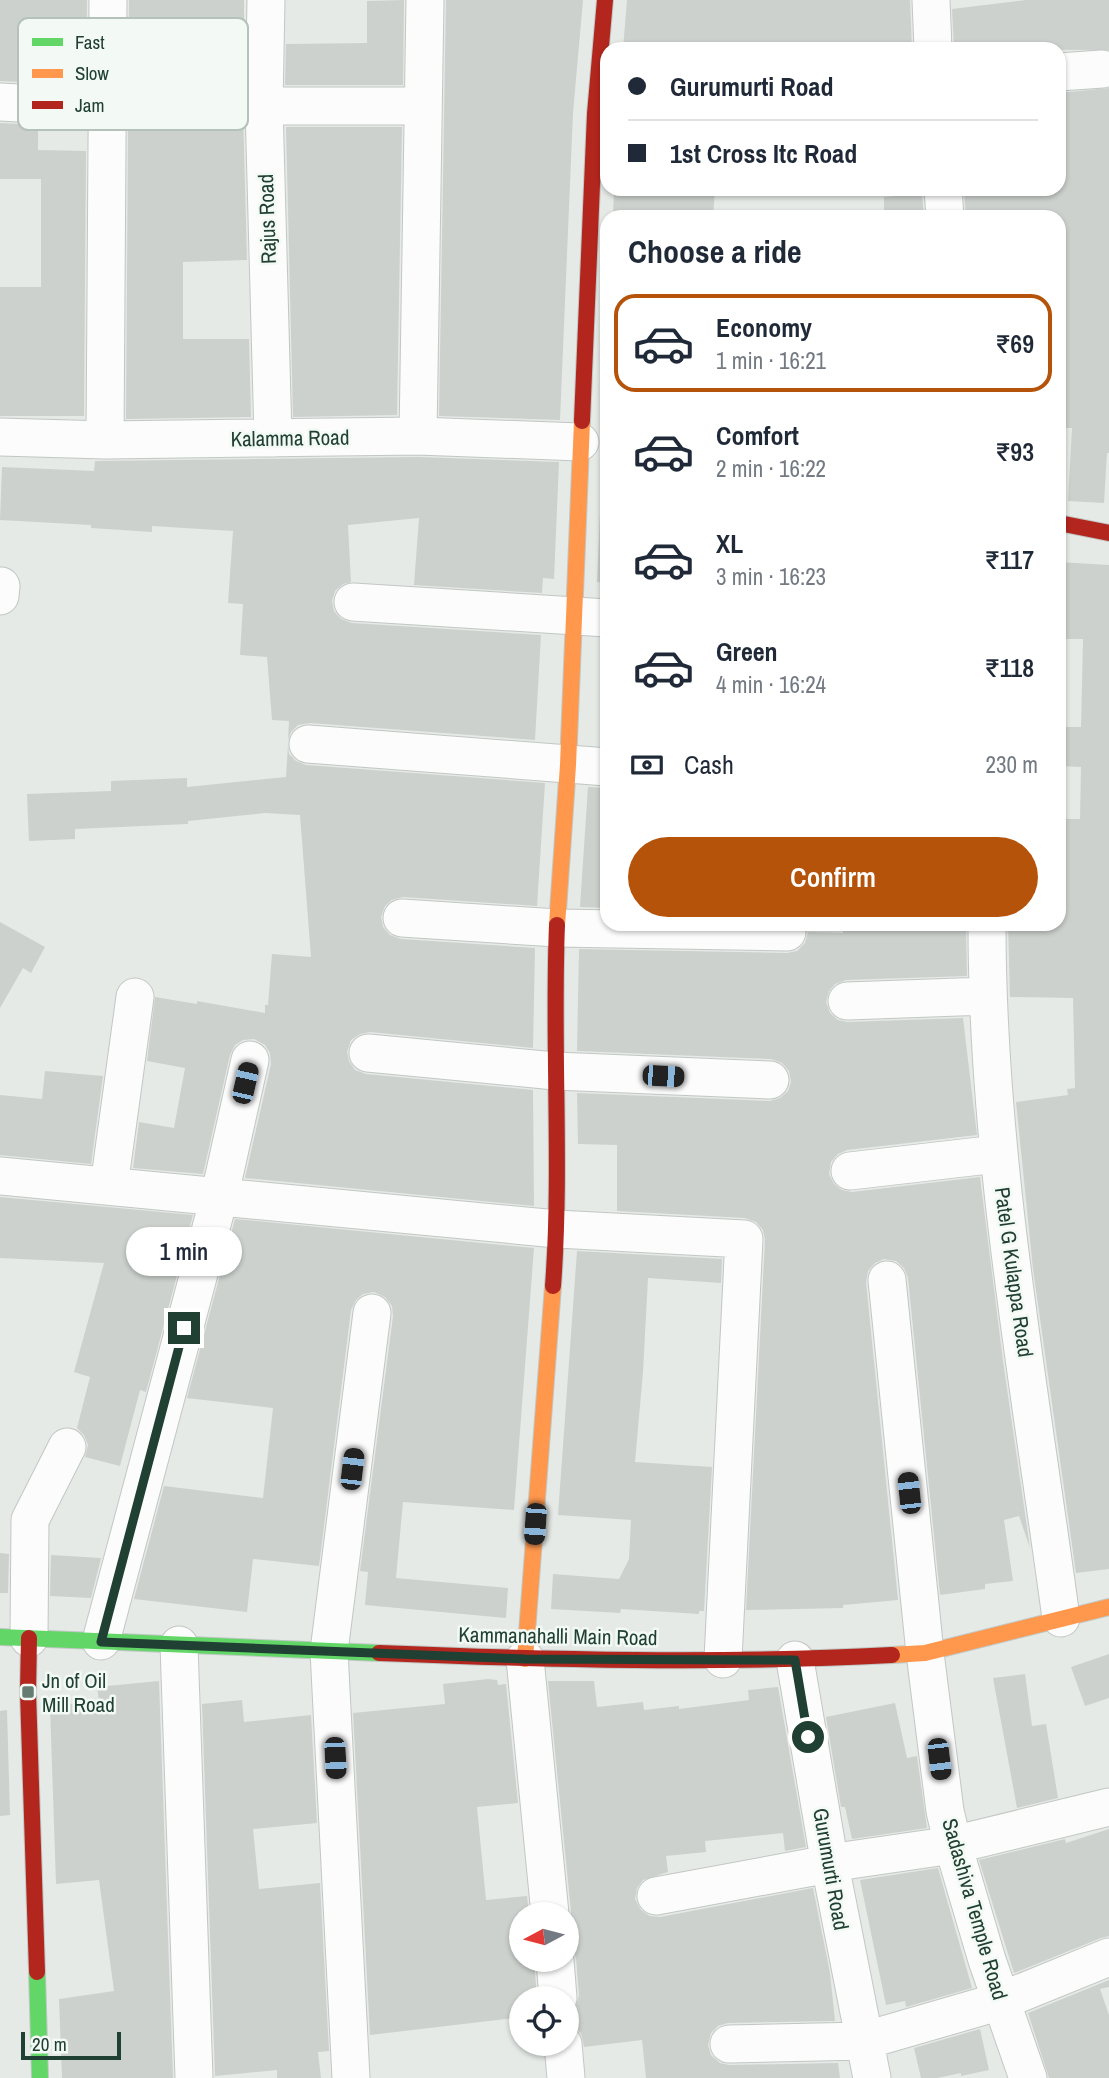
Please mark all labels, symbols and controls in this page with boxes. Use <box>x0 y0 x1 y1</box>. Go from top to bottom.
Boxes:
legend <box>18 18 248 130</box>
text: Fast <box>75 29 105 55</box>
text: Slow <box>75 60 110 86</box>
text: Gurumurti Road <box>670 69 833 104</box>
text: Jam <box>75 92 104 118</box>
text: 1st Cross Itc Road <box>670 136 857 171</box>
street label: Rajus Road <box>251 174 283 264</box>
text: Choose a ride <box>628 230 802 273</box>
text: Economy <box>716 310 812 345</box>
icon: car <box>632 312 695 375</box>
text: ₹69 <box>995 326 1034 361</box>
text: 1 min · 16:21 <box>716 345 826 376</box>
text: Comfort <box>716 418 799 453</box>
icon: car <box>632 420 695 483</box>
street label: Kalamma Road <box>230 422 350 454</box>
text: ₹93 <box>995 434 1034 469</box>
text: 2 min · 16:22 <box>716 453 826 484</box>
text: XL <box>716 526 743 561</box>
icon: car <box>632 528 695 591</box>
text: ₹117 <box>985 542 1034 577</box>
text: 3 min · 16:23 <box>716 561 826 592</box>
text: Green <box>716 634 778 669</box>
icon: car <box>632 636 695 699</box>
text: ₹118 <box>985 650 1034 685</box>
text: 4 min · 16:24 <box>716 669 826 700</box>
icon: cash <box>628 746 666 784</box>
text: Cash <box>684 747 734 782</box>
text: 230 m <box>986 749 1038 780</box>
button: Confirm <box>628 837 1038 917</box>
car <box>231 1060 260 1106</box>
car <box>642 1064 685 1088</box>
street label: Patel G Kulappa Road <box>988 1185 1040 1359</box>
callout: 1 min <box>126 1226 242 1276</box>
text: 1 min <box>160 1236 208 1267</box>
route end <box>168 1312 200 1344</box>
car <box>340 1447 365 1491</box>
car <box>897 1471 922 1515</box>
car <box>524 1502 547 1546</box>
street label: Kammanahalli Main Road <box>458 1620 658 1652</box>
place label: Jn of Oil Mill Road <box>42 1666 115 1719</box>
marker: Jn of Oil Mill Road <box>20 1684 36 1700</box>
route start <box>792 1721 824 1753</box>
car <box>324 1736 347 1780</box>
car <box>927 1737 952 1781</box>
street label: Gurumurti Road <box>806 1806 856 1932</box>
street label: Sadashiva Temple Road <box>935 1815 1015 2003</box>
north arrow <box>509 1902 579 1972</box>
map controls <box>509 1902 579 2056</box>
button: locate <box>509 1986 579 2056</box>
scale bar <box>21 2029 121 2061</box>
text: 20 m <box>32 2031 67 2057</box>

